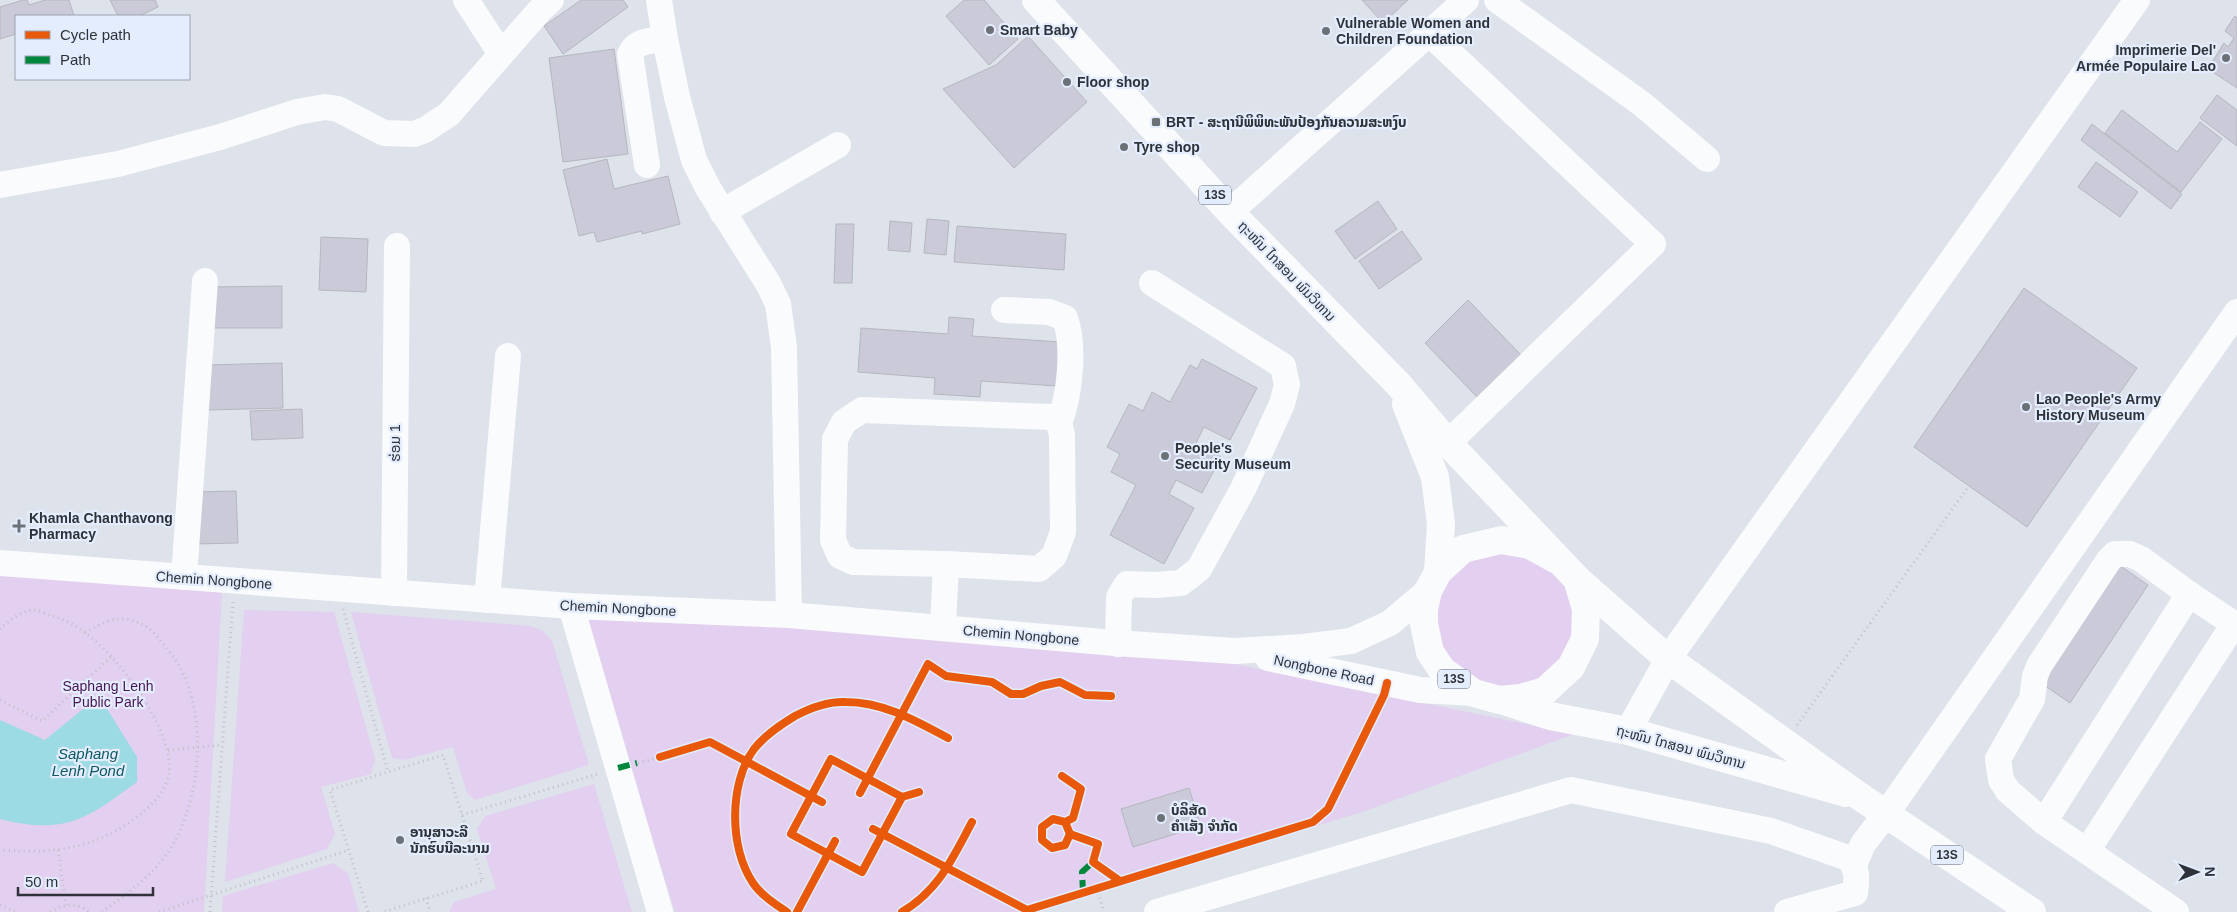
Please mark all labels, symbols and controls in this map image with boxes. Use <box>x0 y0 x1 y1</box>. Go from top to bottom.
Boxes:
legend <box>15 15 190 80</box>
place label: Vulnerable Women and Children Foundation <box>1336 15 1490 47</box>
place label: Smart Baby <box>1000 22 1078 38</box>
marker: Smart Baby <box>984 24 996 36</box>
marker: Vulnerable Women and Children Foundation <box>1320 25 1332 37</box>
text: Cycle path <box>60 26 131 43</box>
place label: Imprimerie Del' Armée Populaire Lao <box>2076 42 2216 74</box>
text: Path <box>60 51 91 68</box>
marker: Imprimerie Del' Armée Populaire Lao <box>2220 52 2232 64</box>
place label: Floor shop <box>1077 74 1149 90</box>
marker: Floor shop <box>1061 76 1073 88</box>
place label: BRT - ສະຖານີພິພິທະພັນປ້ອງກັນຄວາມສະຫງົບ <box>1166 113 1406 130</box>
marker: BRT - ສະຖານີພິພິທະພັນປ້ອງກັນຄວາມສະຫງົບ <box>1150 116 1162 128</box>
place label: Tyre shop <box>1134 139 1200 155</box>
marker: Tyre shop <box>1118 141 1130 153</box>
road number: 13S <box>1199 186 1231 204</box>
street label: ຖະໜົນ ໄກສອນ ພົມວິຫານ <box>1235 217 1339 325</box>
place label: Lao People's Army History Museum <box>2036 391 2161 423</box>
marker: Lao People's Army History Museum <box>2020 401 2032 413</box>
street label: ຮ່ອມ 1 <box>387 424 403 462</box>
place label: People's Security Museum <box>1175 440 1291 472</box>
marker: People's Security Museum <box>1159 450 1171 462</box>
place label: Khamla Chanthavong Pharmacy <box>29 510 173 542</box>
marker: Khamla Chanthavong Pharmacy <box>13 520 25 532</box>
street label: Chemin Nongbone <box>155 568 273 592</box>
street label: Chemin Nongbone <box>559 597 677 619</box>
street label: Chemin Nongbone <box>962 622 1080 648</box>
street label: Nongbone Road <box>1272 652 1376 688</box>
road number: 13S <box>1438 670 1470 689</box>
park label: Saphang Lenh Public Park <box>62 678 154 710</box>
street label: ຖະໜົນ ໄກສອນ ພົມວິຫານ <box>1614 722 1748 772</box>
water label: Saphang Lenh Pond <box>52 745 125 779</box>
place label: ບໍລິສັດ ຄຳເສັງ ຈຳກັດ <box>1171 801 1238 834</box>
marker: ບໍລິສັດ ຄຳເສັງ ຈຳກັດ <box>1155 812 1167 824</box>
place label: ອານຸສາວະລີ ນັກຮົບນີລະນາມ <box>410 824 490 856</box>
marker: ອານຸສາວະລີ ນັກຮົບນີລະນາມ <box>394 834 406 846</box>
road number: 13S <box>1931 846 1963 864</box>
north arrow <box>2172 847 2222 897</box>
scale bar <box>18 864 152 896</box>
text: N <box>2202 867 2218 877</box>
text: 50 m <box>25 873 58 890</box>

